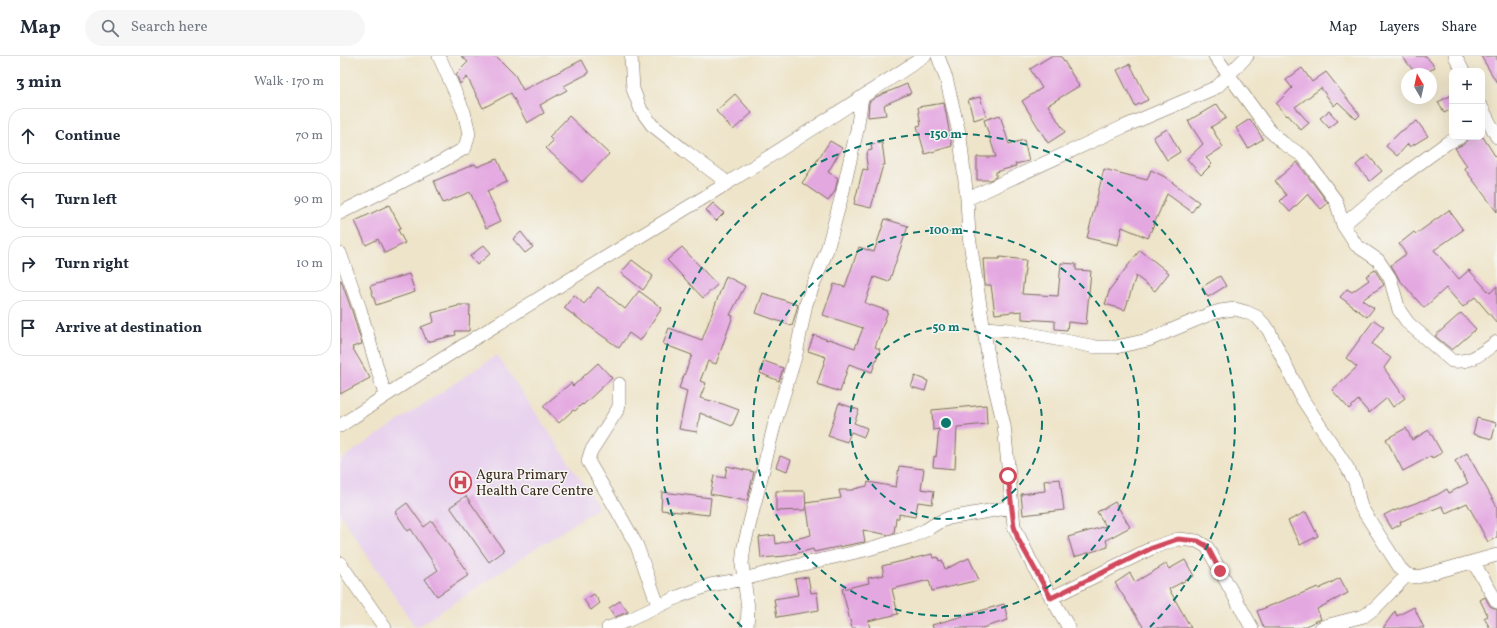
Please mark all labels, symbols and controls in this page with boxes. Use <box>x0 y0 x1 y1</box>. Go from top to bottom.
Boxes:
search box <box>85 10 365 46</box>
text: Map <box>20 15 61 41</box>
icon: search <box>99 17 121 39</box>
text: Search here <box>131 17 208 38</box>
text: Map <box>1329 18 1357 37</box>
text: Layers <box>1379 18 1419 37</box>
text: Share <box>1441 18 1477 37</box>
north arrow <box>1401 68 1437 104</box>
map controls <box>1449 68 1485 140</box>
button: + <box>1449 68 1485 104</box>
text: 3 min <box>16 71 62 94</box>
text: Walk · 170 m <box>254 73 324 91</box>
button: − <box>1449 104 1485 140</box>
icon: ahead <box>17 125 39 147</box>
text: Continue <box>55 126 120 147</box>
text: 70 m <box>295 127 323 145</box>
text: 150 m <box>930 127 962 143</box>
icon: left <box>17 189 39 211</box>
text: Turn left <box>55 190 117 211</box>
text: 90 m <box>294 191 323 209</box>
text: 100 m <box>929 223 963 239</box>
icon: right <box>17 253 39 275</box>
text: Turn right <box>55 254 129 275</box>
text: 10 m <box>296 255 323 273</box>
icon: arrive <box>17 317 39 339</box>
text: Arrive at destination <box>55 318 202 339</box>
text: 50 m <box>932 320 960 336</box>
centre of rings <box>939 416 953 430</box>
place label: Agura Primary Health Care Centre <box>476 466 594 501</box>
route start <box>999 467 1017 485</box>
hospital icon: Agura Primary Health Care Centre <box>448 470 474 496</box>
route end <box>1211 562 1229 580</box>

